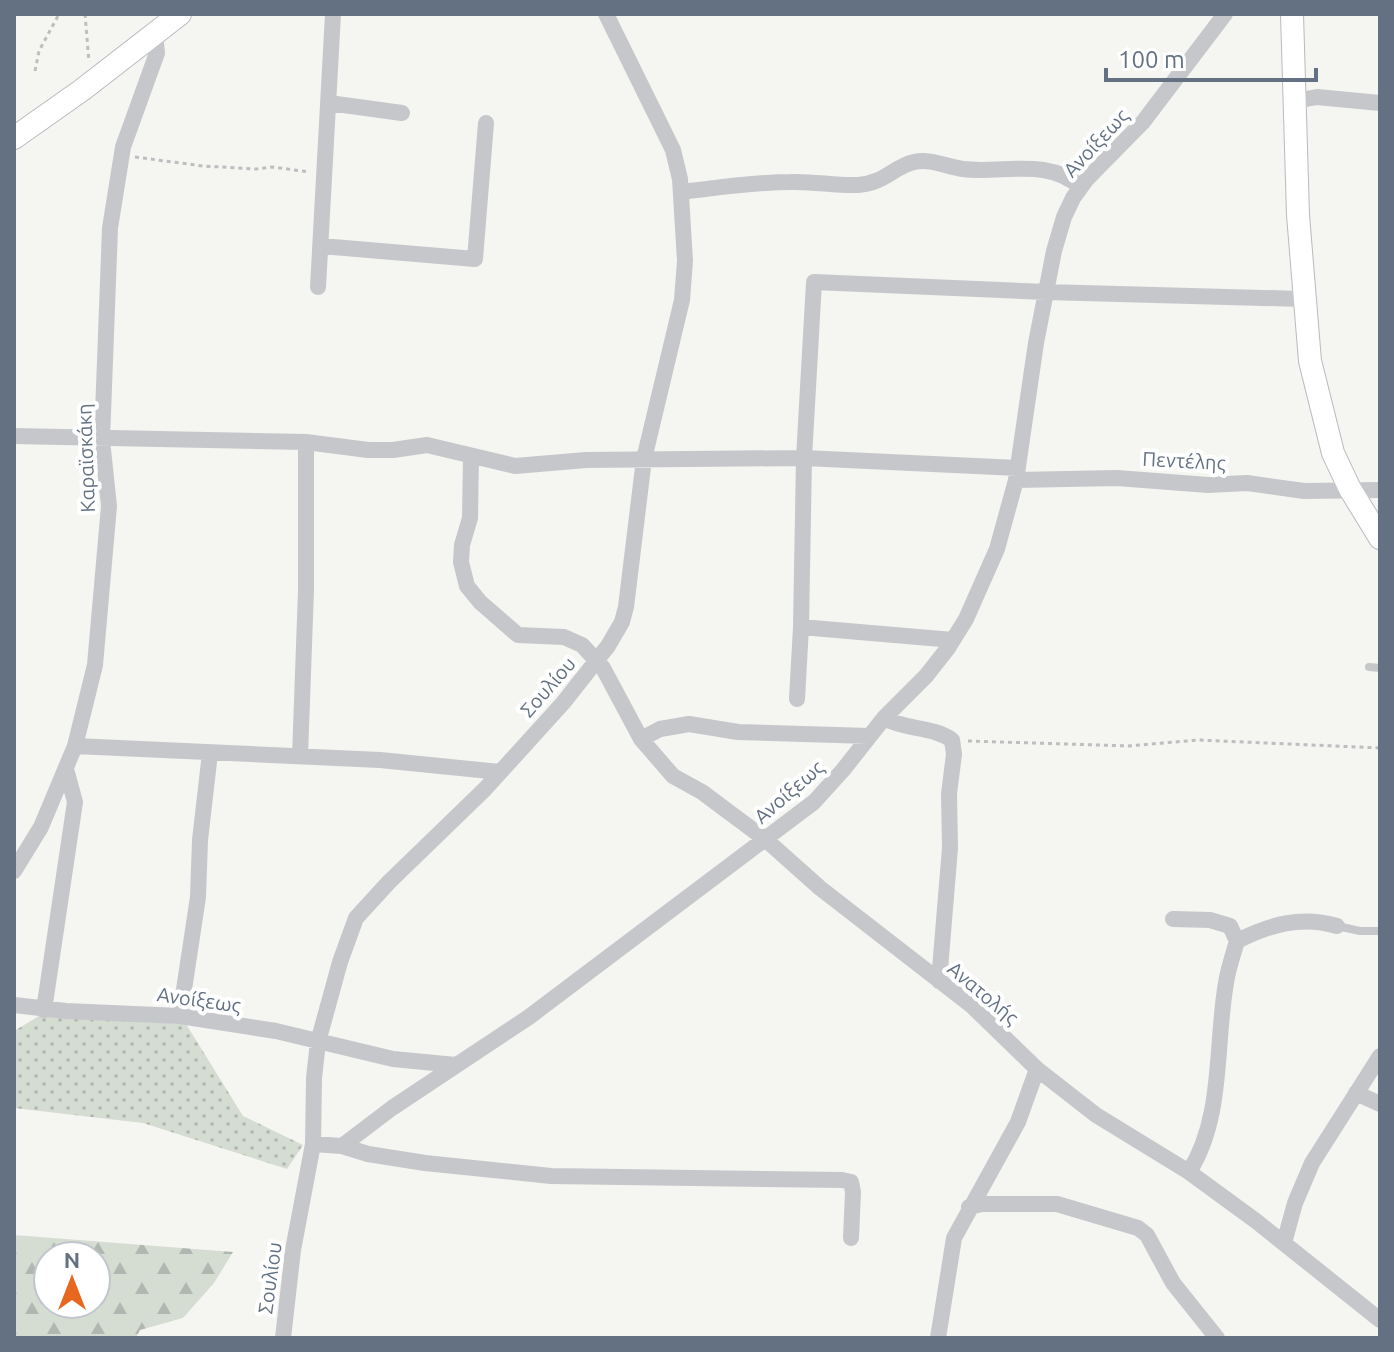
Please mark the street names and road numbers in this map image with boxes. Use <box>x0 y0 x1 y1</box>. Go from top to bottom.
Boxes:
street label: Ανοίξεως <box>1058 104 1134 182</box>
street label: Καραϊσκάκη <box>72 403 99 513</box>
street label: Πεντέλης <box>1142 447 1226 474</box>
street label: Σουλίου <box>515 652 580 721</box>
street label: Ανοίξεως <box>749 755 829 829</box>
street label: Ανατολής <box>943 956 1023 1029</box>
street label: Ανοίξεως <box>156 982 242 1018</box>
street label: Σουλίου <box>253 1241 286 1315</box>

